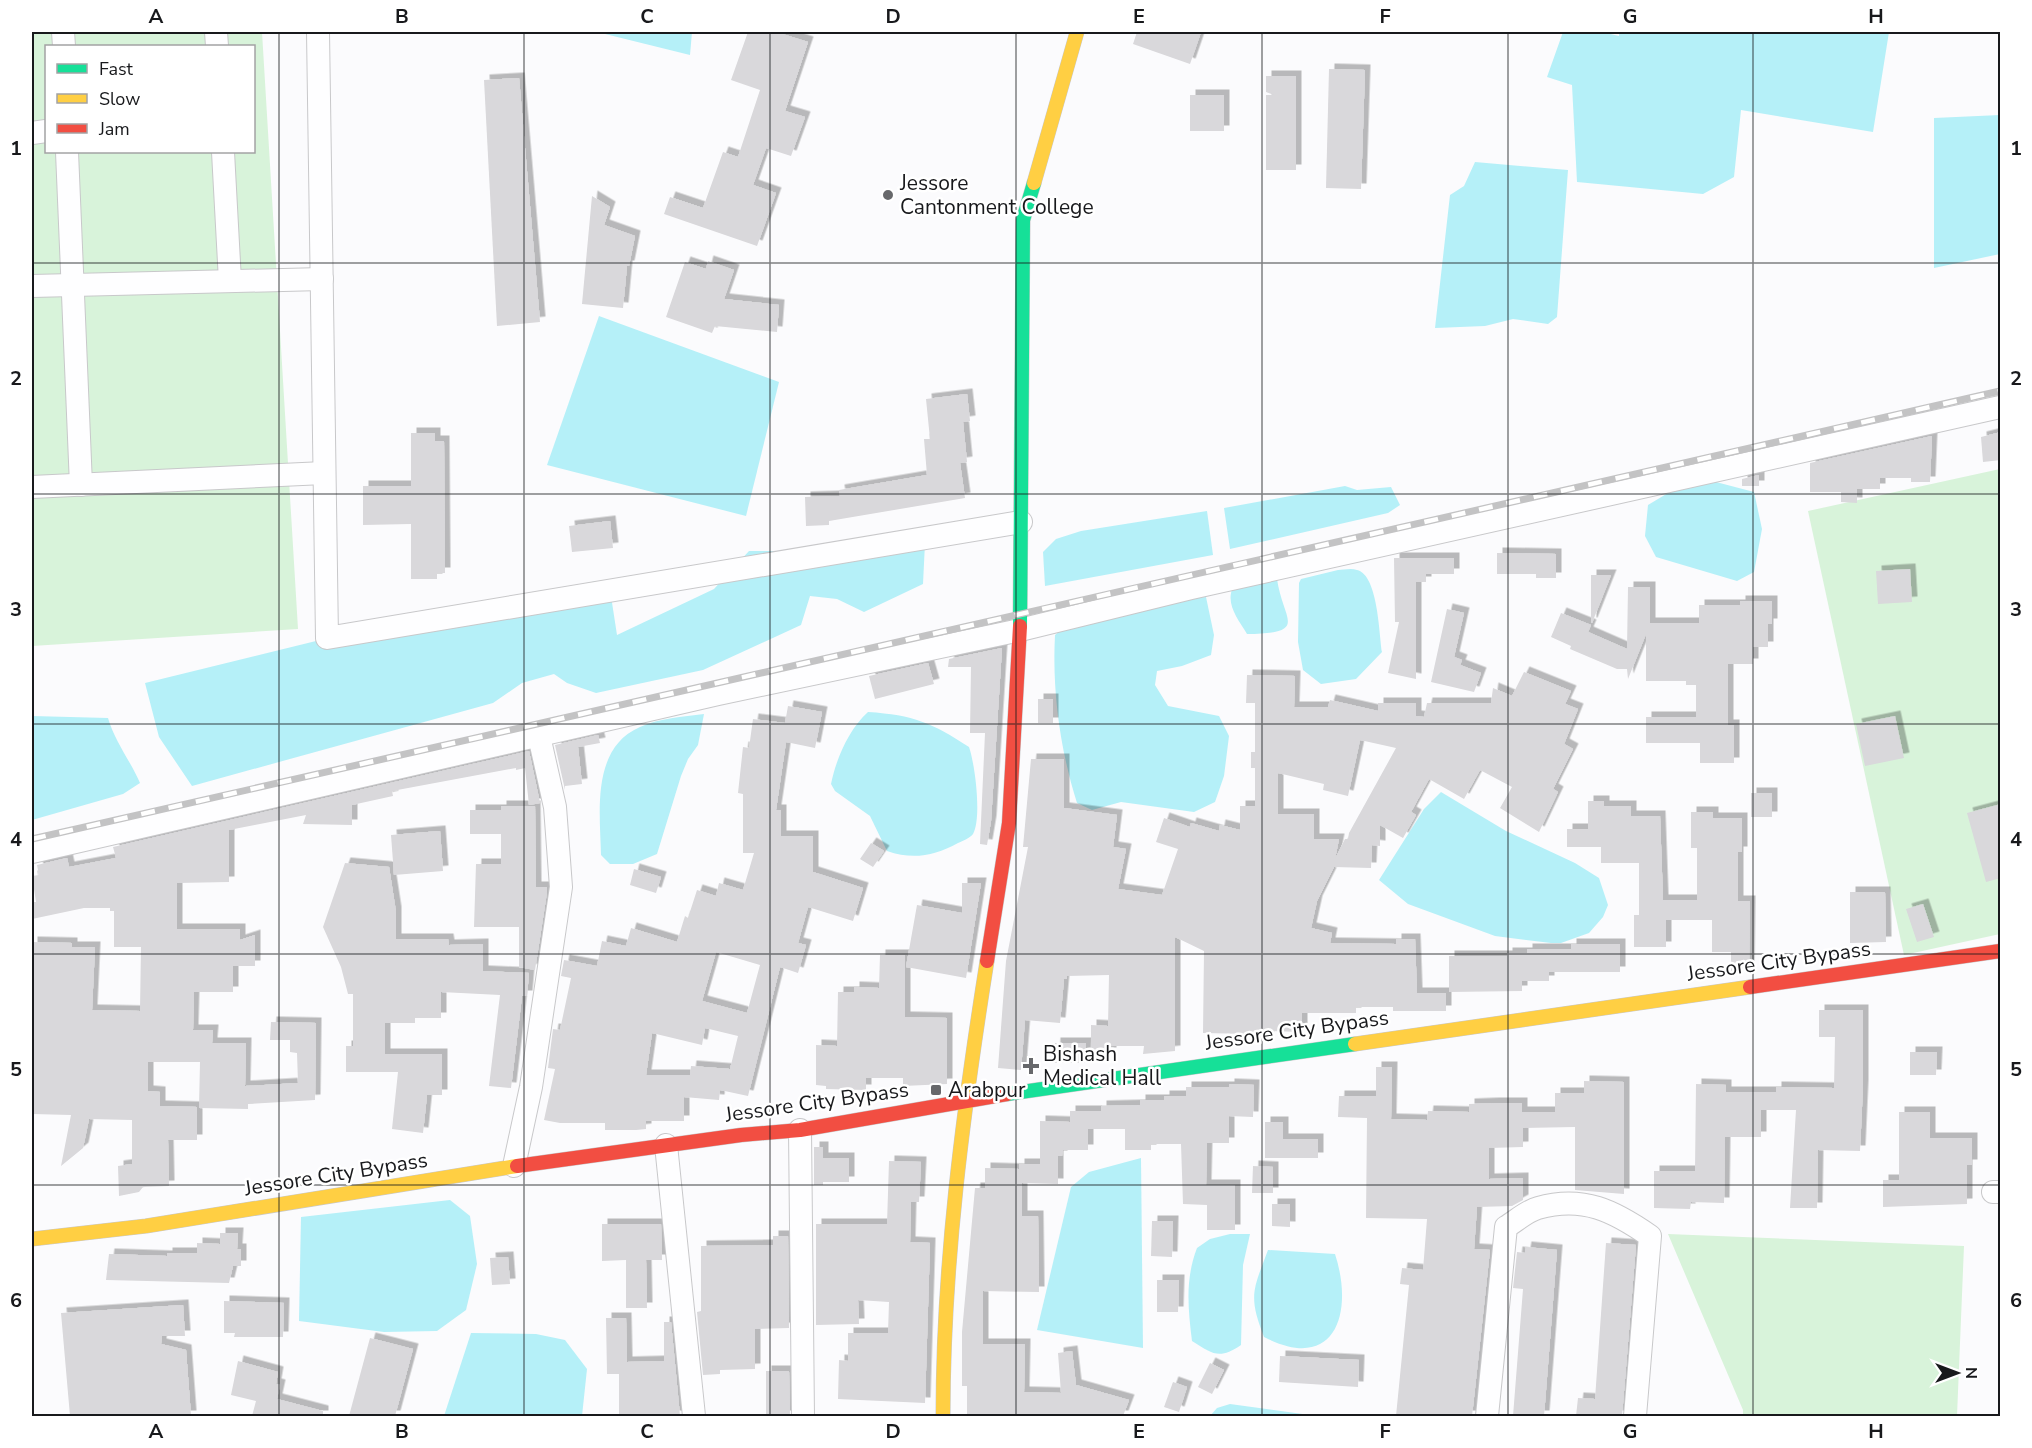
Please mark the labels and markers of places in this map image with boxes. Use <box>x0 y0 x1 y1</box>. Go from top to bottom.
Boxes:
place label: Jessore Cantonment College <box>899 169 1094 221</box>
marker: Jessore Cantonment College <box>881 188 895 202</box>
place label: Bishash Medical Hall <box>1043 1040 1162 1092</box>
marker: Bishash Medical Hall <box>1024 1059 1038 1073</box>
place label: Arabpur <box>948 1076 1026 1104</box>
marker: Arabpur <box>929 1083 943 1097</box>

